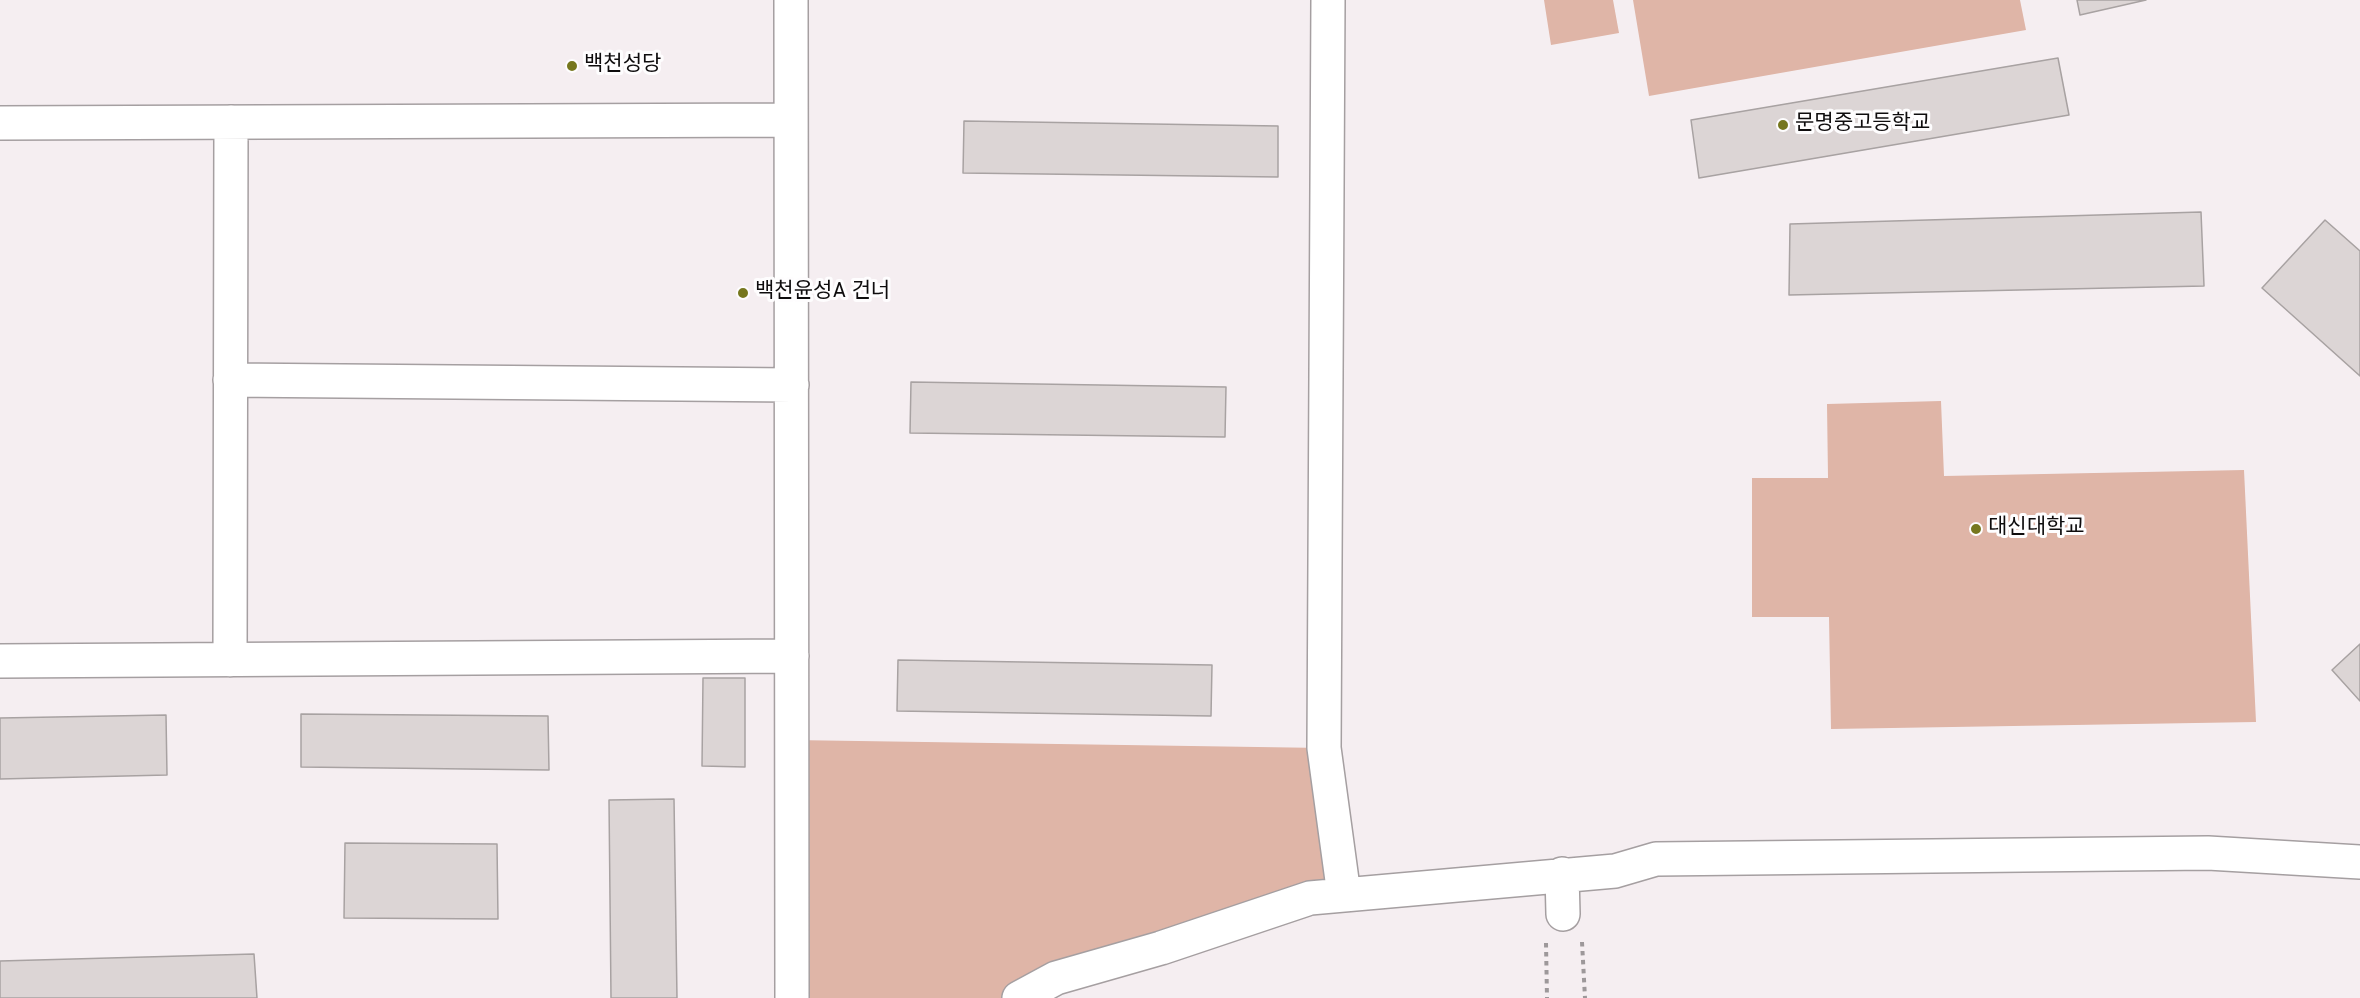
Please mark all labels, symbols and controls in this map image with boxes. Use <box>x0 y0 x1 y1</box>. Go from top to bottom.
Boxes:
place label: 백천성당 <box>584 53 661 79</box>
marker: 백천성당 <box>565 59 579 73</box>
place label: 문명중고등학교 <box>1795 112 1930 138</box>
marker: 문명중고등학교 <box>1776 118 1790 132</box>
place label: 백천윤성A 건너 <box>755 280 890 306</box>
marker: 백천윤성A 건너 <box>736 286 750 300</box>
place label: 대신대학교 <box>1988 516 2085 542</box>
marker: 대신대학교 <box>1969 522 1983 536</box>

